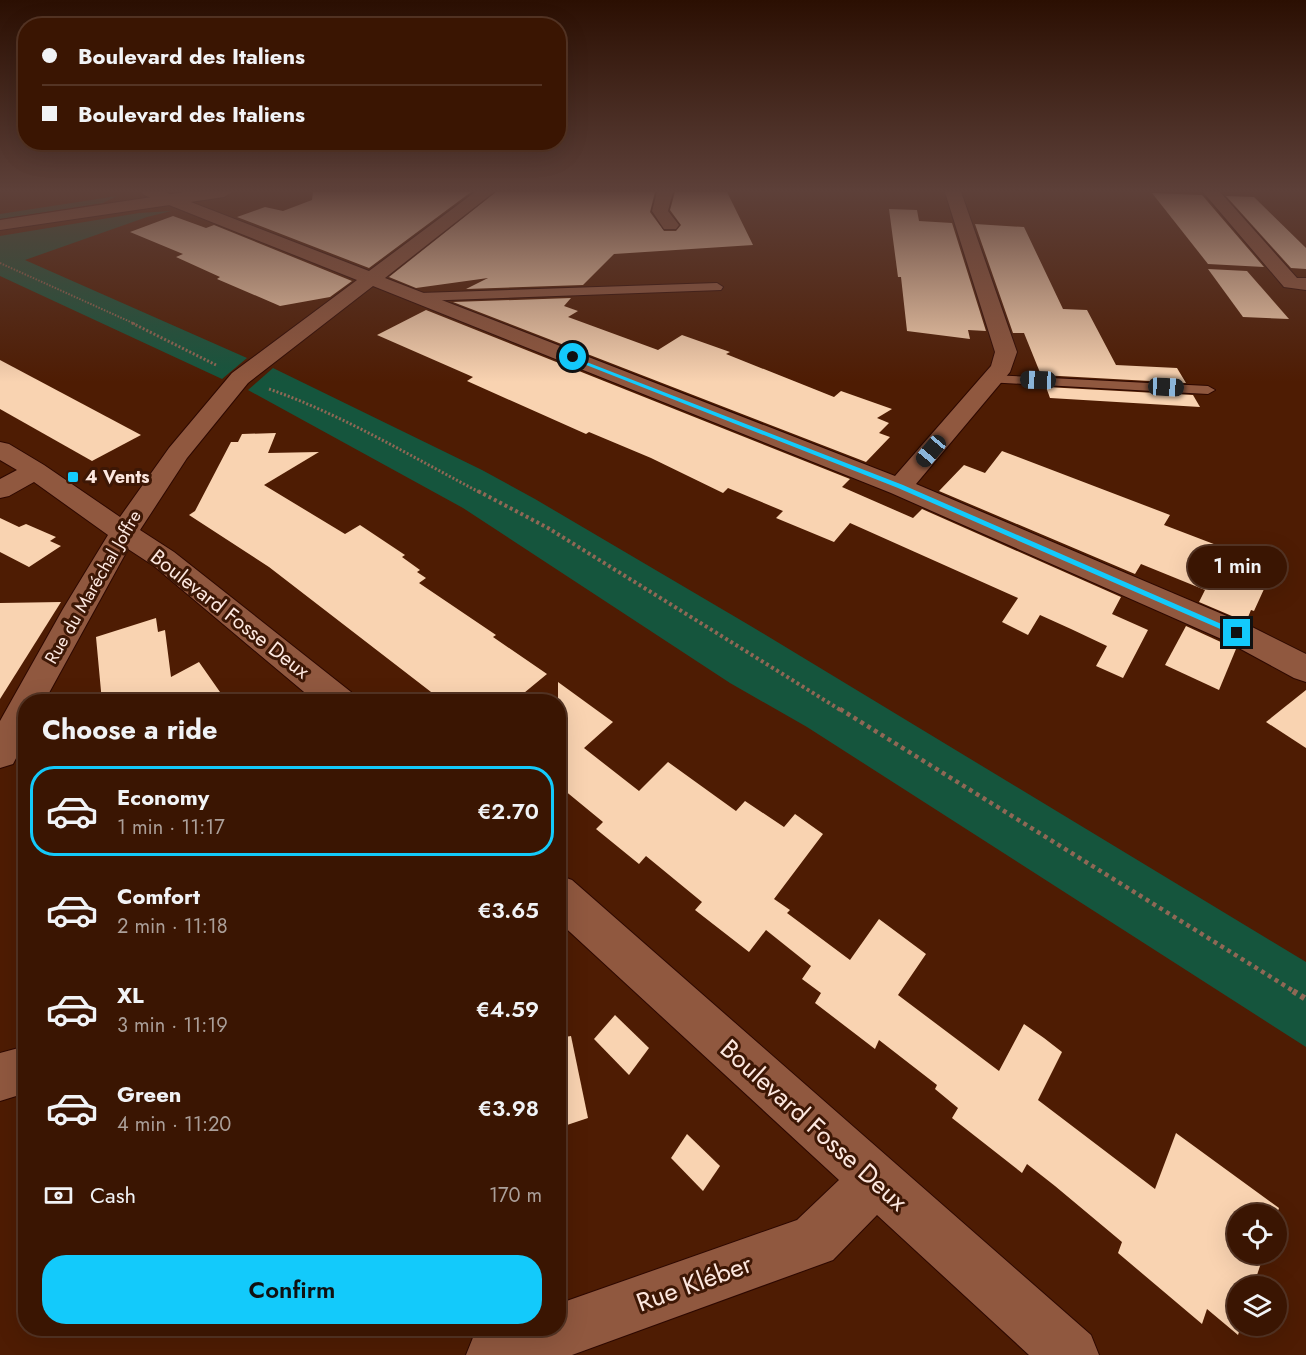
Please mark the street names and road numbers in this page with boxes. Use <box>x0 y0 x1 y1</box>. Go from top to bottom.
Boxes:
street label: Rue du Maréchal Joffre <box>38 505 148 669</box>
street label: Boulevard Fosse Deux <box>144 542 316 686</box>
street label: Boulevard Fosse Deux <box>712 1030 916 1220</box>
street label: Rue Kléber <box>631 1244 757 1321</box>

